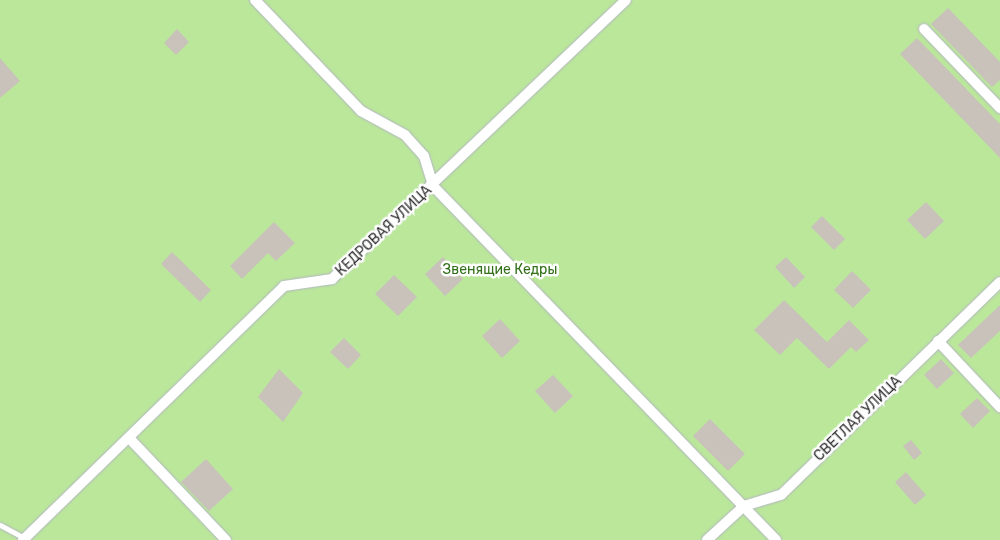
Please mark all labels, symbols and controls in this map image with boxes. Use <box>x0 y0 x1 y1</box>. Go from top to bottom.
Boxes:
street label: КЕДРОВАЯ УЛИЦА <box>333 182 435 280</box>
park label: Звенящие Кедры <box>443 262 557 278</box>
street label: СВЕТЛАЯ УЛИЦА <box>811 373 905 465</box>

